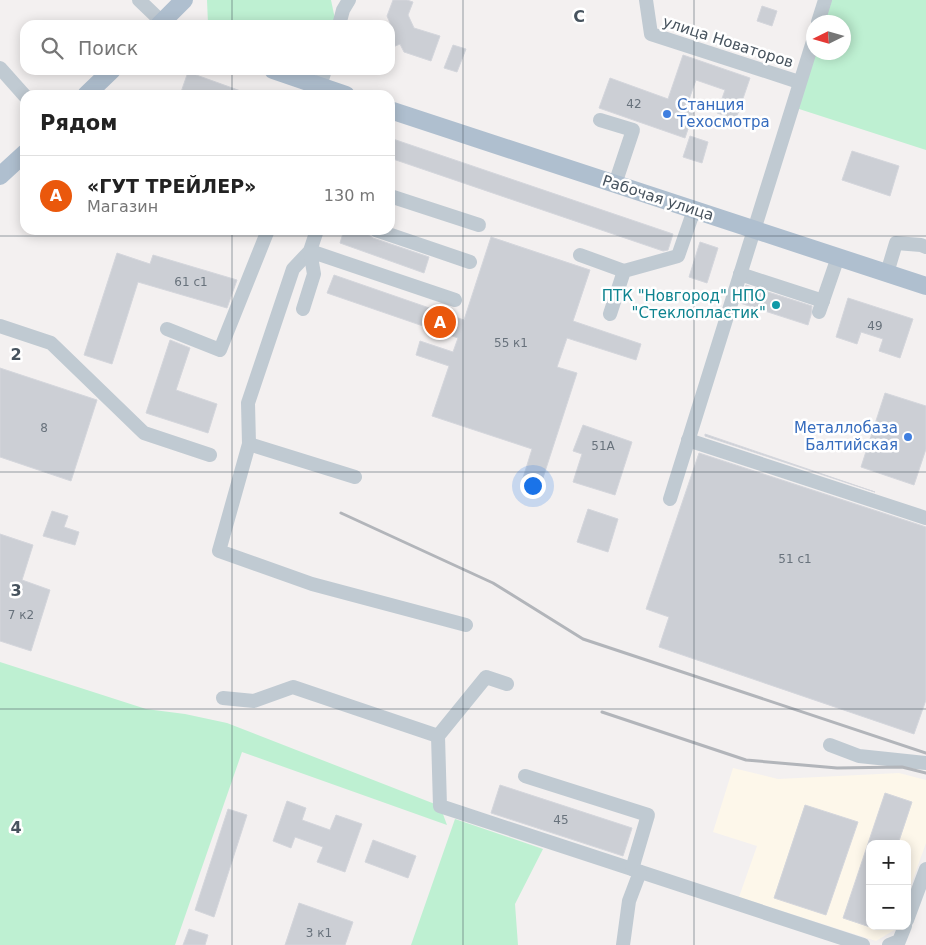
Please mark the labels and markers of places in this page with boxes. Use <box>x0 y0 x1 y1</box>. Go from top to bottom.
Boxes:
place label: Станция Техосмотра <box>676 96 770 131</box>
marker: Станция Техосмотра <box>661 108 673 120</box>
place label: ПТК "Новгород" НПО "Стеклопластик" <box>602 287 766 322</box>
marker: ПТК "Новгород" НПО "Стеклопластик" <box>770 299 782 311</box>
pin: A <box>424 303 456 341</box>
place label: Металлобаза Балтийская <box>794 419 898 454</box>
marker: Металлобаза Балтийская <box>902 431 914 443</box>

